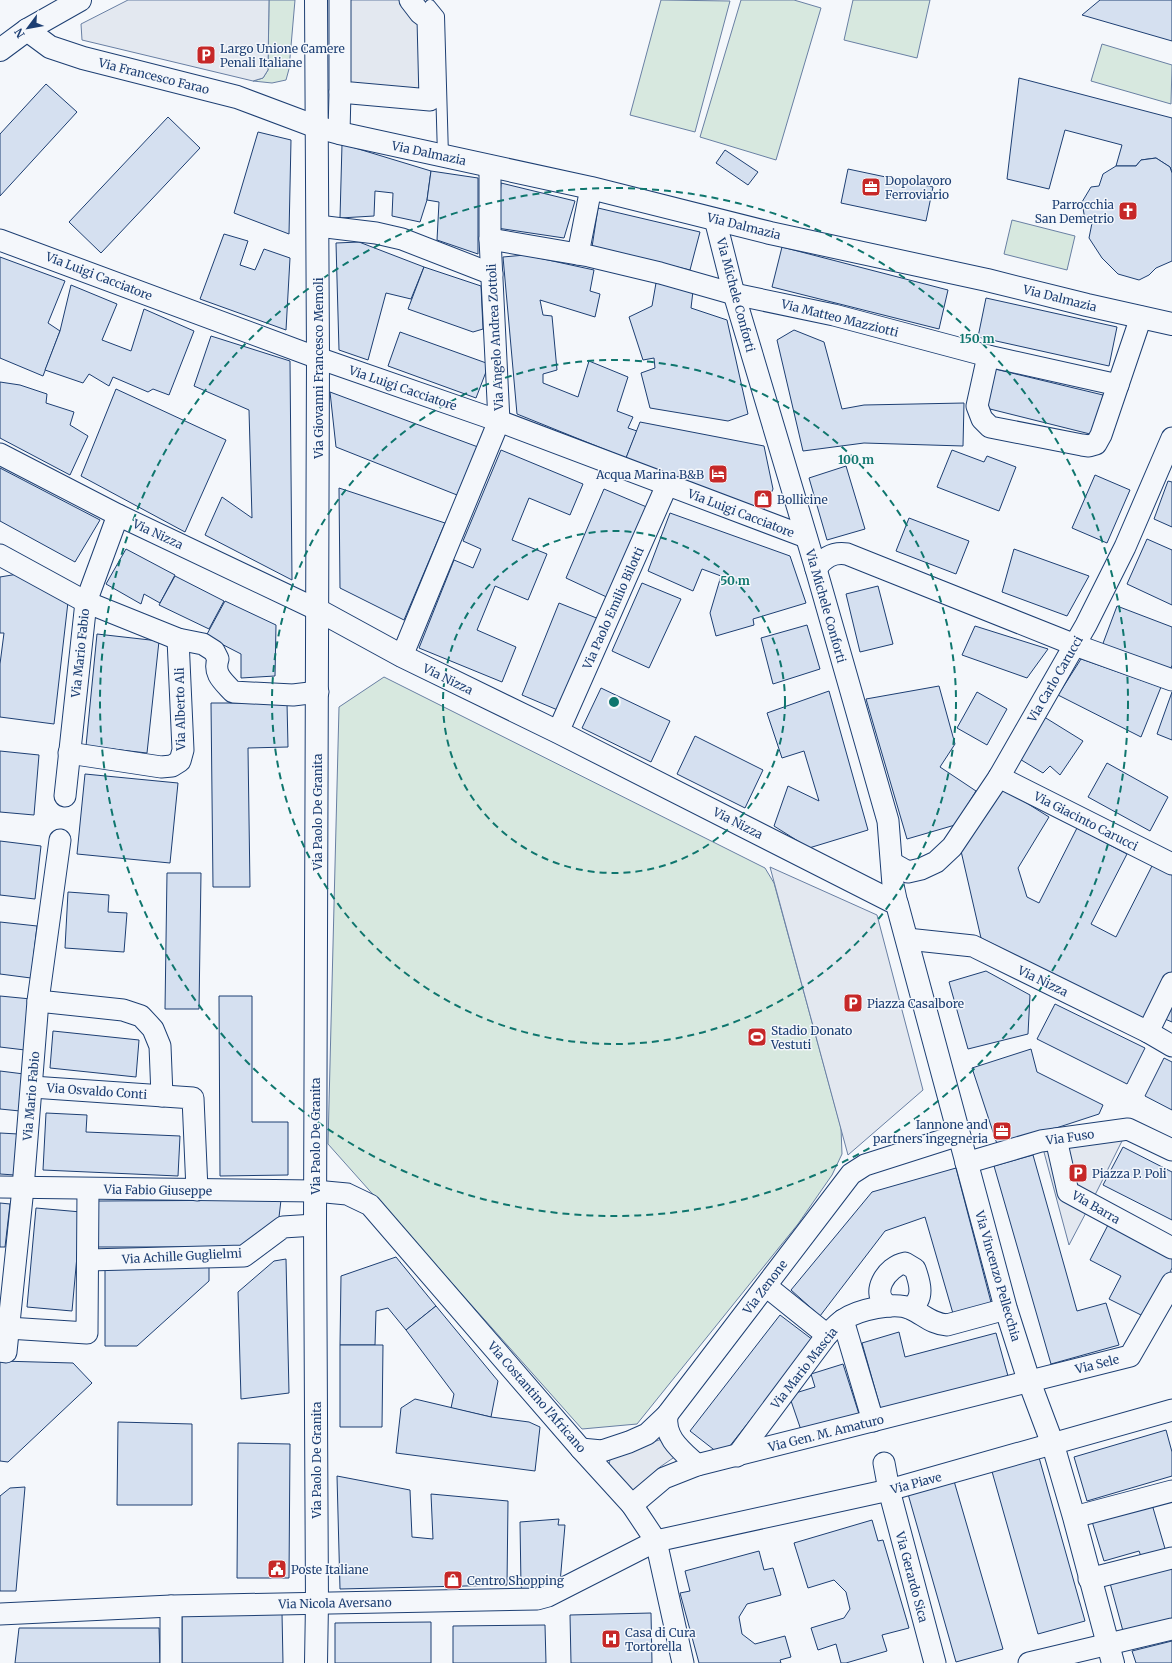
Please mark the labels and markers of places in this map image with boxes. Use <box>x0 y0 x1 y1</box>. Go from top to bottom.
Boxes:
place label: Largo Unione Camere Penali Italiane <box>220 41 345 70</box>
parking icon: Largo Unione Camere Penali Italiane <box>195 44 217 66</box>
place label: Dopolavoro Ferroviario <box>885 173 952 202</box>
office icon: Dopolavoro Ferroviario <box>860 176 882 198</box>
place label: Parrocchia San Demetrio <box>1035 197 1115 226</box>
church icon: Parrocchia San Demetrio <box>1117 200 1139 222</box>
hotel icon: Acqua Marina B&B <box>707 463 729 485</box>
place label: Acqua Marina B&B <box>595 467 704 482</box>
shop icon: Bollicine <box>752 488 774 510</box>
place label: Bollicine <box>777 492 828 507</box>
centre of rings <box>607 695 621 709</box>
parking icon: Piazza Casalbore <box>842 992 864 1014</box>
place label: Piazza Casalbore <box>867 996 964 1011</box>
place label: Stadio Donato Vestuti <box>770 1023 852 1052</box>
sports icon: Stadio Donato Vestuti <box>746 1026 768 1048</box>
place label: Iannone and partners ingegneria <box>873 1117 989 1146</box>
office icon: Iannone and partners ingegneria <box>991 1120 1013 1142</box>
parking icon: Piazza P. Poli <box>1067 1162 1089 1184</box>
place label: Piazza P. Poli <box>1092 1166 1167 1181</box>
public building icon: Poste Italiane <box>266 1558 288 1580</box>
place label: Poste Italiane <box>291 1562 369 1577</box>
shop icon: Centro Shopping <box>442 1569 464 1591</box>
place label: Centro Shopping <box>467 1573 565 1588</box>
place label: Casa di Cura Tortorella <box>625 1625 696 1654</box>
hospital icon: Casa di Cura Tortorella <box>600 1628 622 1650</box>

